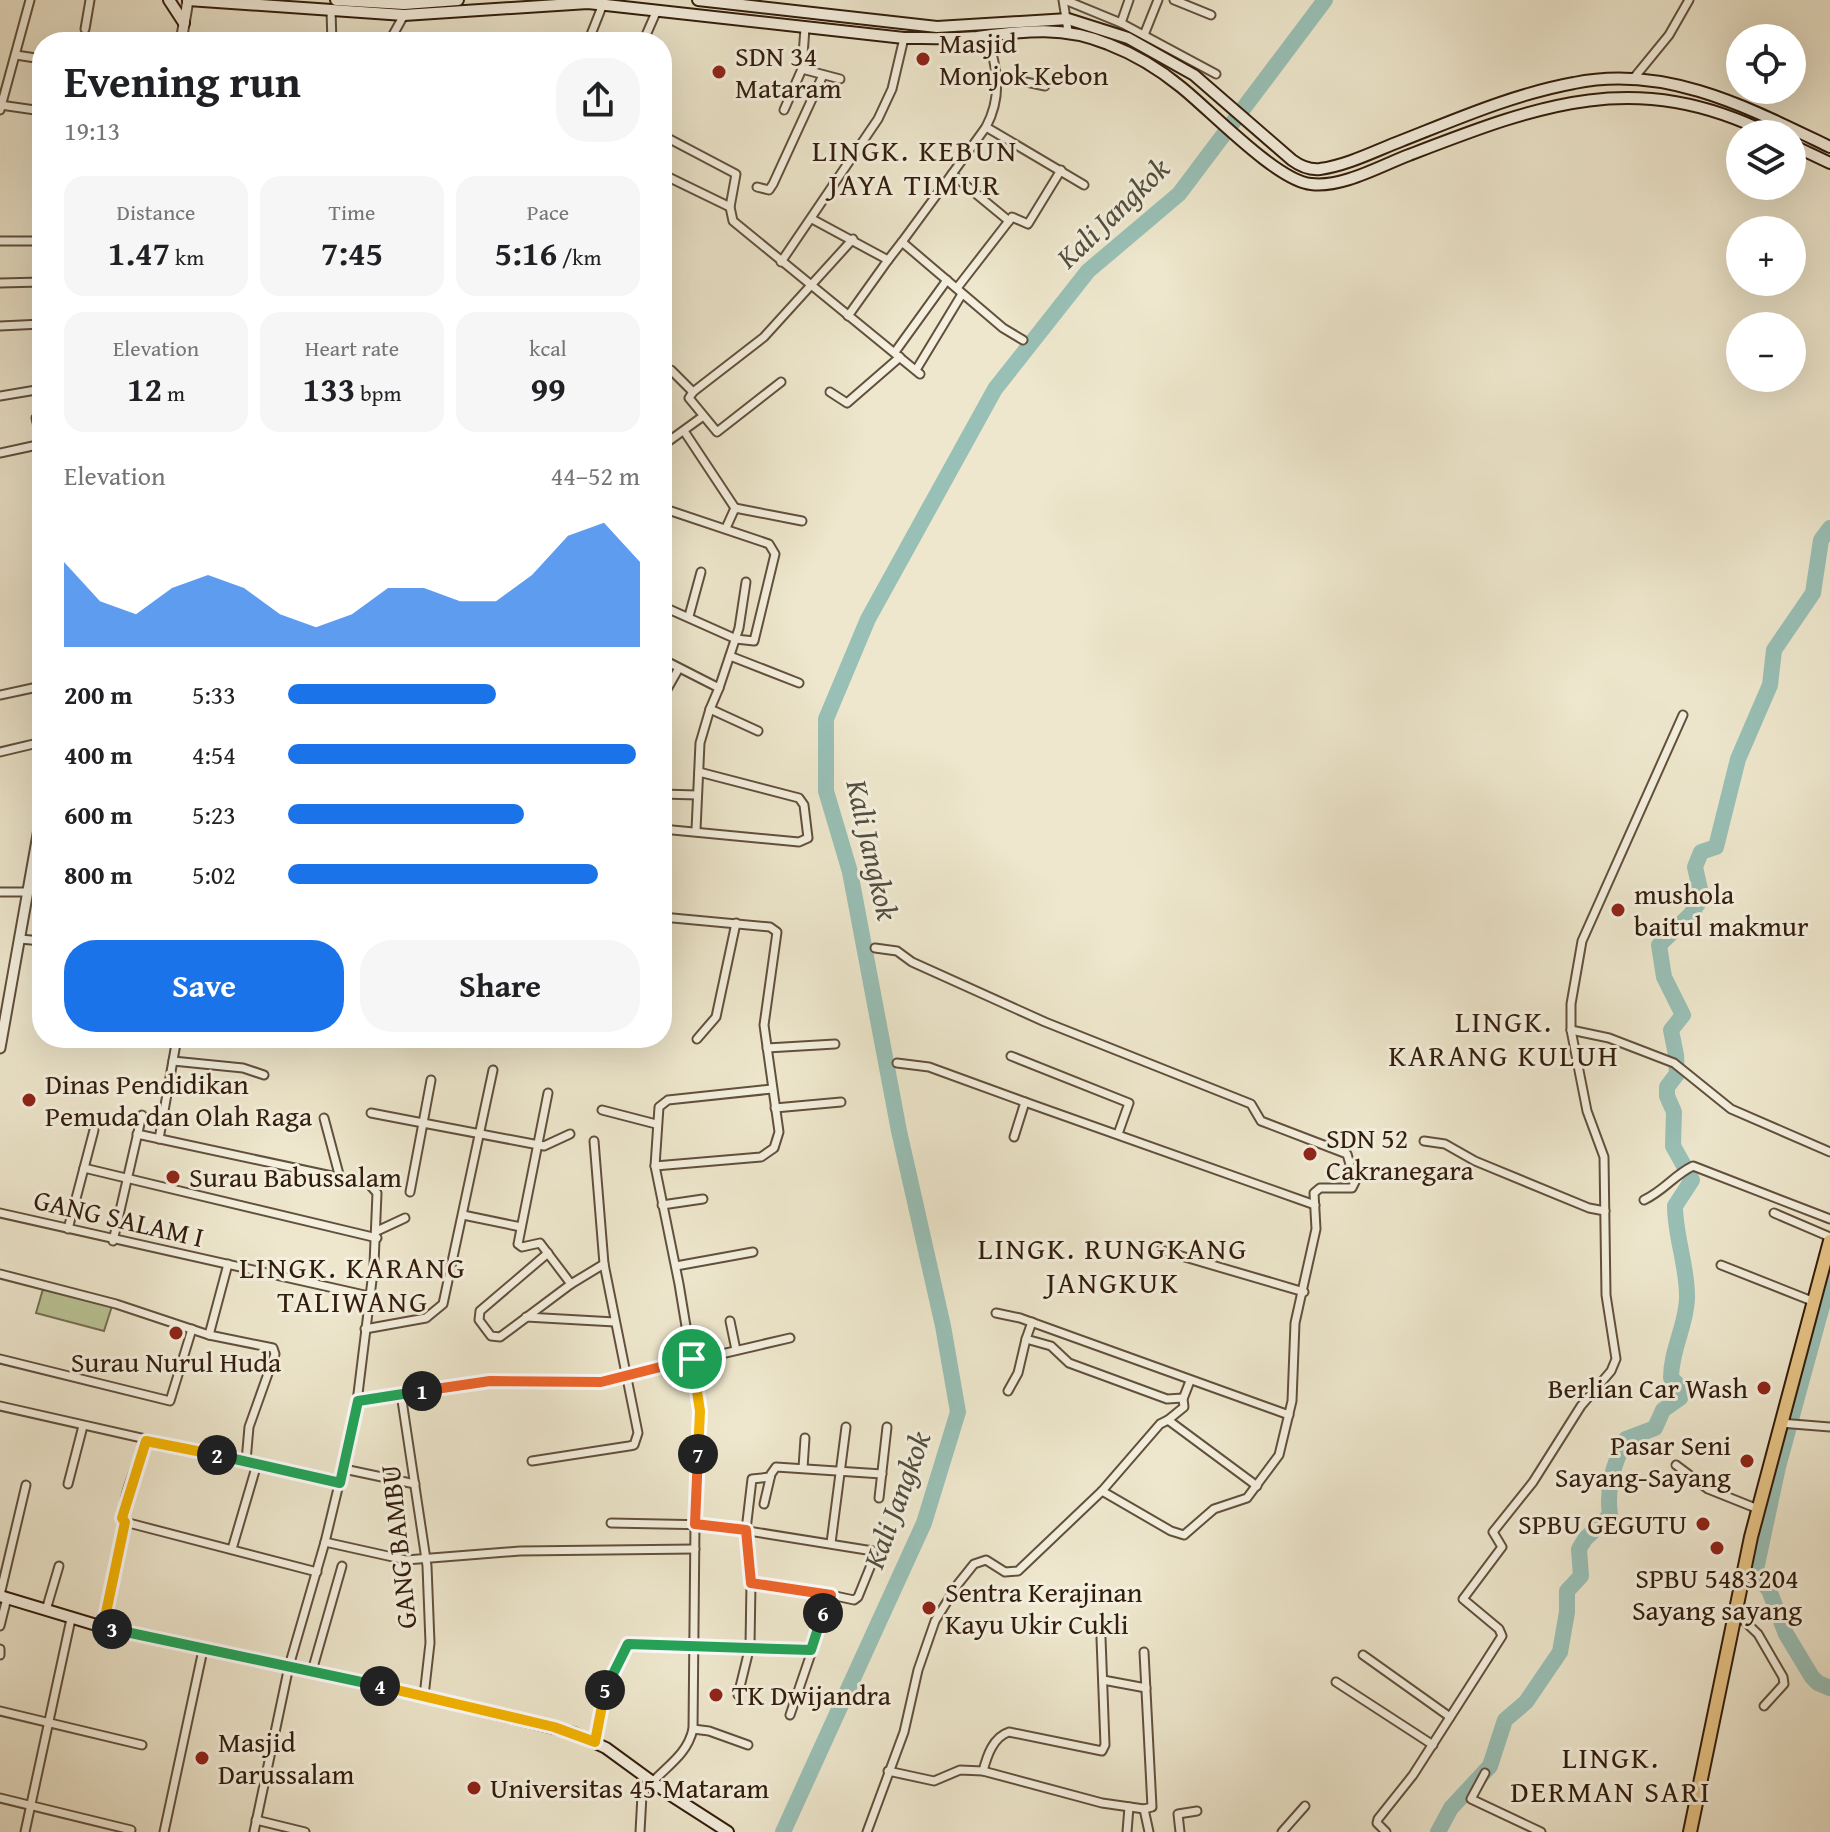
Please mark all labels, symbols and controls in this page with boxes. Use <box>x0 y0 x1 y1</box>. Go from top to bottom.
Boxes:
place label: Masjid Monjok Kebon <box>939 22 1109 95</box>
map controls <box>1726 24 1806 392</box>
button: locate <box>1726 24 1806 104</box>
place label: SDN 34 Mataram <box>735 35 842 108</box>
text: Evening run <box>64 49 301 113</box>
marker: Masjid Monjok Kebon <box>914 50 932 68</box>
button: share <box>556 58 640 142</box>
marker: SDN 34 Mataram <box>710 63 728 81</box>
text: 19:13 <box>64 111 120 150</box>
button: layers <box>1726 120 1806 200</box>
district label: LINGK. KEBUN JAYA TIMUR <box>812 128 1018 206</box>
water label: Kali Jangkok <box>1045 147 1179 279</box>
text: Distance <box>117 196 195 228</box>
text: Time <box>329 196 375 228</box>
text: Pace <box>527 196 569 228</box>
button: + <box>1726 216 1806 296</box>
text: 1.47 <box>108 228 170 277</box>
text: 7:45 <box>321 228 383 277</box>
text: 5:16 <box>495 228 557 277</box>
text: km <box>170 241 204 273</box>
text: /km <box>557 241 601 273</box>
button: − <box>1726 312 1806 392</box>
text: Elevation <box>113 332 199 364</box>
text: Heart rate <box>305 332 399 364</box>
text: kcal <box>529 332 567 364</box>
text: 12 <box>127 364 162 413</box>
text: 133 <box>303 364 355 413</box>
text: 99 <box>530 364 566 413</box>
text: m <box>162 377 185 409</box>
text: bpm <box>355 377 401 409</box>
text: Elevation <box>64 456 166 495</box>
text: 44–52 m <box>551 456 640 495</box>
text: 200 m <box>64 675 132 714</box>
text: 5:33 <box>192 675 236 714</box>
text: 400 m <box>64 735 132 774</box>
text: 4:54 <box>192 735 236 774</box>
water label: Kali Jangkok <box>835 774 911 925</box>
text: 600 m <box>64 795 132 834</box>
text: 5:23 <box>192 795 236 834</box>
text: 800 m <box>64 855 132 894</box>
text: 5:02 <box>192 855 236 894</box>
place label: mushola baitul makmur <box>1634 873 1809 946</box>
marker: mushola baitul makmur <box>1609 901 1627 919</box>
button: Save <box>64 940 344 1032</box>
button: Share <box>360 940 640 1032</box>
district label: LINGK. KARANG KULUH <box>1388 999 1620 1077</box>
place label: Dinas Pendidikan Pemuda dan Olah Raga <box>45 1063 313 1136</box>
marker: Dinas Pendidikan Pemuda dan Olah Raga <box>20 1091 38 1109</box>
place label: SDN 52 Cakranegara <box>1326 1117 1474 1190</box>
marker: SDN 52 Cakranegara <box>1301 1145 1319 1163</box>
place label: Surau Babussalam <box>189 1156 402 1197</box>
marker: Surau Babussalam <box>164 1168 182 1186</box>
street label: GANG SALAM I <box>30 1178 208 1257</box>
district label: LINGK. RUNGKANG JANGKUK <box>978 1226 1248 1304</box>
district label: LINGK. KARANG TALIWANG <box>239 1245 467 1323</box>
marker: Surau Nurul Huda <box>167 1324 185 1342</box>
pin <box>658 1325 726 1393</box>
icon: arrive <box>670 1337 714 1381</box>
place label: Surau Nurul Huda <box>71 1341 282 1382</box>
place label: Berlian Car Wash <box>1548 1367 1748 1408</box>
pin: 1 <box>402 1371 442 1411</box>
text: 1 <box>416 1375 428 1407</box>
marker: Berlian Car Wash <box>1755 1379 1773 1397</box>
place label: Pasar Seni Sayang-Sayang <box>1555 1424 1731 1497</box>
water label: Kali Jangkok <box>851 1425 941 1575</box>
pin: 7 <box>678 1434 718 1474</box>
pin: 2 <box>197 1435 237 1475</box>
text: 7 <box>692 1438 704 1470</box>
text: 2 <box>211 1439 223 1471</box>
marker: Pasar Seni Sayang-Sayang <box>1738 1452 1756 1470</box>
street label: GANG BAMBU <box>369 1463 426 1631</box>
place label: SPBU GEGUTU <box>1518 1503 1687 1544</box>
marker: SPBU GEGUTU <box>1694 1515 1712 1533</box>
marker: SPBU 5483204 Sayang sayang <box>1708 1539 1726 1557</box>
place label: SPBU 5483204 Sayang sayang <box>1632 1557 1802 1630</box>
place label: Sentra Kerajinan Kayu Ukir Cukli <box>945 1571 1143 1644</box>
pin: 6 <box>803 1593 843 1633</box>
text: 6 <box>817 1597 829 1629</box>
marker: Sentra Kerajinan Kayu Ukir Cukli <box>920 1599 938 1617</box>
pin: 3 <box>92 1609 132 1649</box>
text: 3 <box>106 1613 118 1645</box>
pin: 4 <box>360 1666 400 1706</box>
text: 4 <box>374 1670 386 1702</box>
pin: 5 <box>585 1670 625 1710</box>
text: 5 <box>599 1674 611 1706</box>
place label: TK Dwijandra <box>732 1674 892 1715</box>
marker: TK Dwijandra <box>707 1686 725 1704</box>
place label: Masjid Darussalam <box>218 1721 354 1794</box>
district label: LINGK. DERMAN SARI <box>1510 1735 1712 1813</box>
marker: Masjid Darussalam <box>193 1749 211 1767</box>
place label: Universitas 45 Mataram <box>490 1767 769 1808</box>
marker: Universitas 45 Mataram <box>465 1779 483 1797</box>

